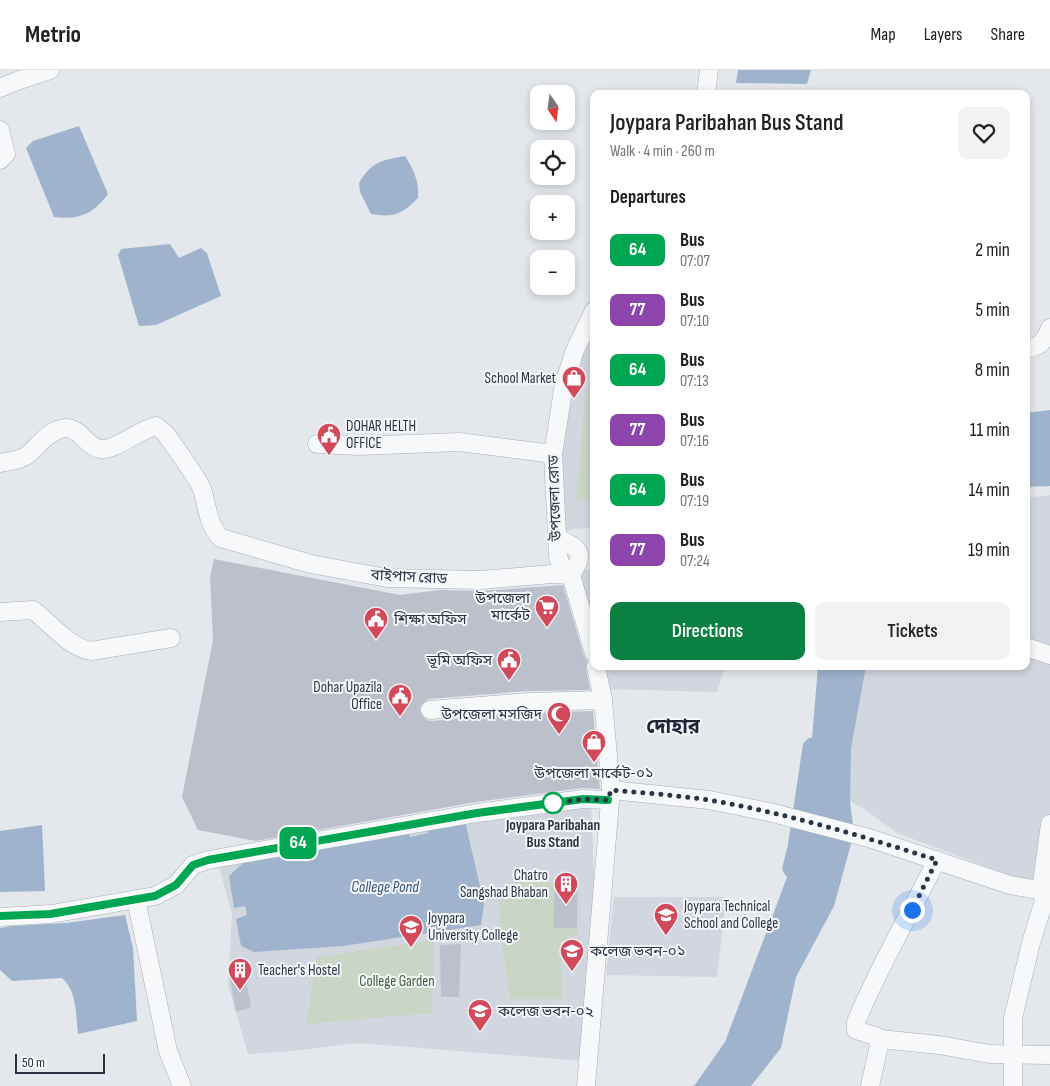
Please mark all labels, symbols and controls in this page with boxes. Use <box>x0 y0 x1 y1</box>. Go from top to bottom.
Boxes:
text: Metrio <box>25 20 81 49</box>
text: Map <box>871 24 896 45</box>
text: Layers <box>924 24 963 45</box>
text: Share <box>991 24 1025 45</box>
north arrow <box>530 85 575 130</box>
map controls <box>530 85 575 295</box>
button: heart <box>958 107 1010 159</box>
text: Joypara Paribahan Bus Stand <box>610 108 843 137</box>
button: locate <box>530 140 575 185</box>
text: Walk · 4 min · 260 m <box>610 142 715 161</box>
text: Departures <box>610 186 686 209</box>
button: + <box>530 195 575 240</box>
text: Bus <box>680 229 705 252</box>
text: 64 <box>629 239 646 260</box>
text: 2 min <box>975 239 1010 262</box>
button: − <box>530 250 575 295</box>
text: 07:07 <box>680 252 710 271</box>
text: Bus <box>680 289 705 312</box>
text: 77 <box>630 299 645 320</box>
text: 5 min <box>975 299 1010 322</box>
text: 07:10 <box>680 312 709 331</box>
text: Bus <box>680 349 705 372</box>
text: 64 <box>629 359 646 380</box>
text: 8 min <box>975 359 1010 382</box>
shop icon: School Market <box>561 365 587 399</box>
place label: School Market <box>484 369 556 388</box>
text: 07:13 <box>680 372 709 391</box>
text: Bus <box>680 409 705 432</box>
place label: DOHAR HELTH OFFICE <box>346 417 416 453</box>
text: 77 <box>630 419 645 440</box>
text: 11 min <box>970 419 1010 442</box>
public building icon: DOHAR HELTH OFFICE <box>316 422 342 456</box>
text: 07:16 <box>680 432 709 451</box>
street label: উপজেলা রোড <box>544 454 566 542</box>
text: Bus <box>680 469 705 492</box>
text: 64 <box>629 479 646 500</box>
text: 14 min <box>969 479 1010 502</box>
text: 07:19 <box>680 492 709 511</box>
text: Bus <box>680 529 705 552</box>
text: 77 <box>630 539 645 560</box>
text: 19 min <box>968 539 1010 562</box>
text: 07:24 <box>680 552 710 571</box>
street label: বাইপাস রোড <box>369 565 448 589</box>
place label: উপজেলা মার্কেট <box>474 589 531 625</box>
supermarket icon: উপজেলা মার্কেট <box>534 594 560 628</box>
button: Directions <box>610 602 805 660</box>
button: Tickets <box>815 602 1010 660</box>
public building icon: শিক্ষা অফিস <box>363 606 389 640</box>
place label: শিক্ষা অফিস <box>393 610 467 629</box>
public building icon: ভূমি অফিস <box>496 647 522 681</box>
place label: ভূমি অফিস <box>426 651 493 670</box>
place label: Dohar Upazila Office <box>313 678 382 714</box>
public building icon: Dohar Upazila Office <box>387 683 413 717</box>
mosque icon: উপজেলা মসজিদ <box>546 701 572 735</box>
place label: উপজেলা মসজিদ <box>440 705 543 724</box>
district label: দোহার <box>646 715 701 739</box>
shop icon: উপজেলা মার্কেট-০১ <box>581 729 607 763</box>
place label: উপজেলা মার্কেট-০১ <box>533 764 654 783</box>
marker: Joypara Paribahan Bus Stand <box>542 792 564 814</box>
place label: Joypara Paribahan Bus Stand <box>505 816 600 852</box>
line badge: 64 <box>276 827 320 859</box>
text: 64 <box>289 832 307 853</box>
place label: Chatro Sangshad Bhaban <box>460 866 548 902</box>
building icon: Chatro Sangshad Bhaban <box>553 871 579 905</box>
water label: College Pond <box>351 878 419 897</box>
place label: Joypara Technical School and College <box>683 897 778 933</box>
your location <box>900 898 925 923</box>
school or university icon: Joypara Technical School and College <box>653 902 679 936</box>
place label: Joypara University College <box>427 909 518 945</box>
school or university icon: Joypara University College <box>398 914 424 948</box>
school or university icon: কলেজ ভবন-০১ <box>559 938 585 972</box>
place label: কলেজ ভবন-০১ <box>589 942 686 961</box>
building icon: Teacher's Hostel <box>227 957 253 991</box>
place label: Teacher's Hostel <box>258 961 340 980</box>
park label: College Garden <box>359 972 435 991</box>
school or university icon: কলেজ ভবন-০২ <box>467 998 493 1032</box>
place label: কলেজ ভবন-০২ <box>497 1002 594 1021</box>
scale bar <box>15 1051 105 1074</box>
text: 50 m <box>22 1054 45 1071</box>

